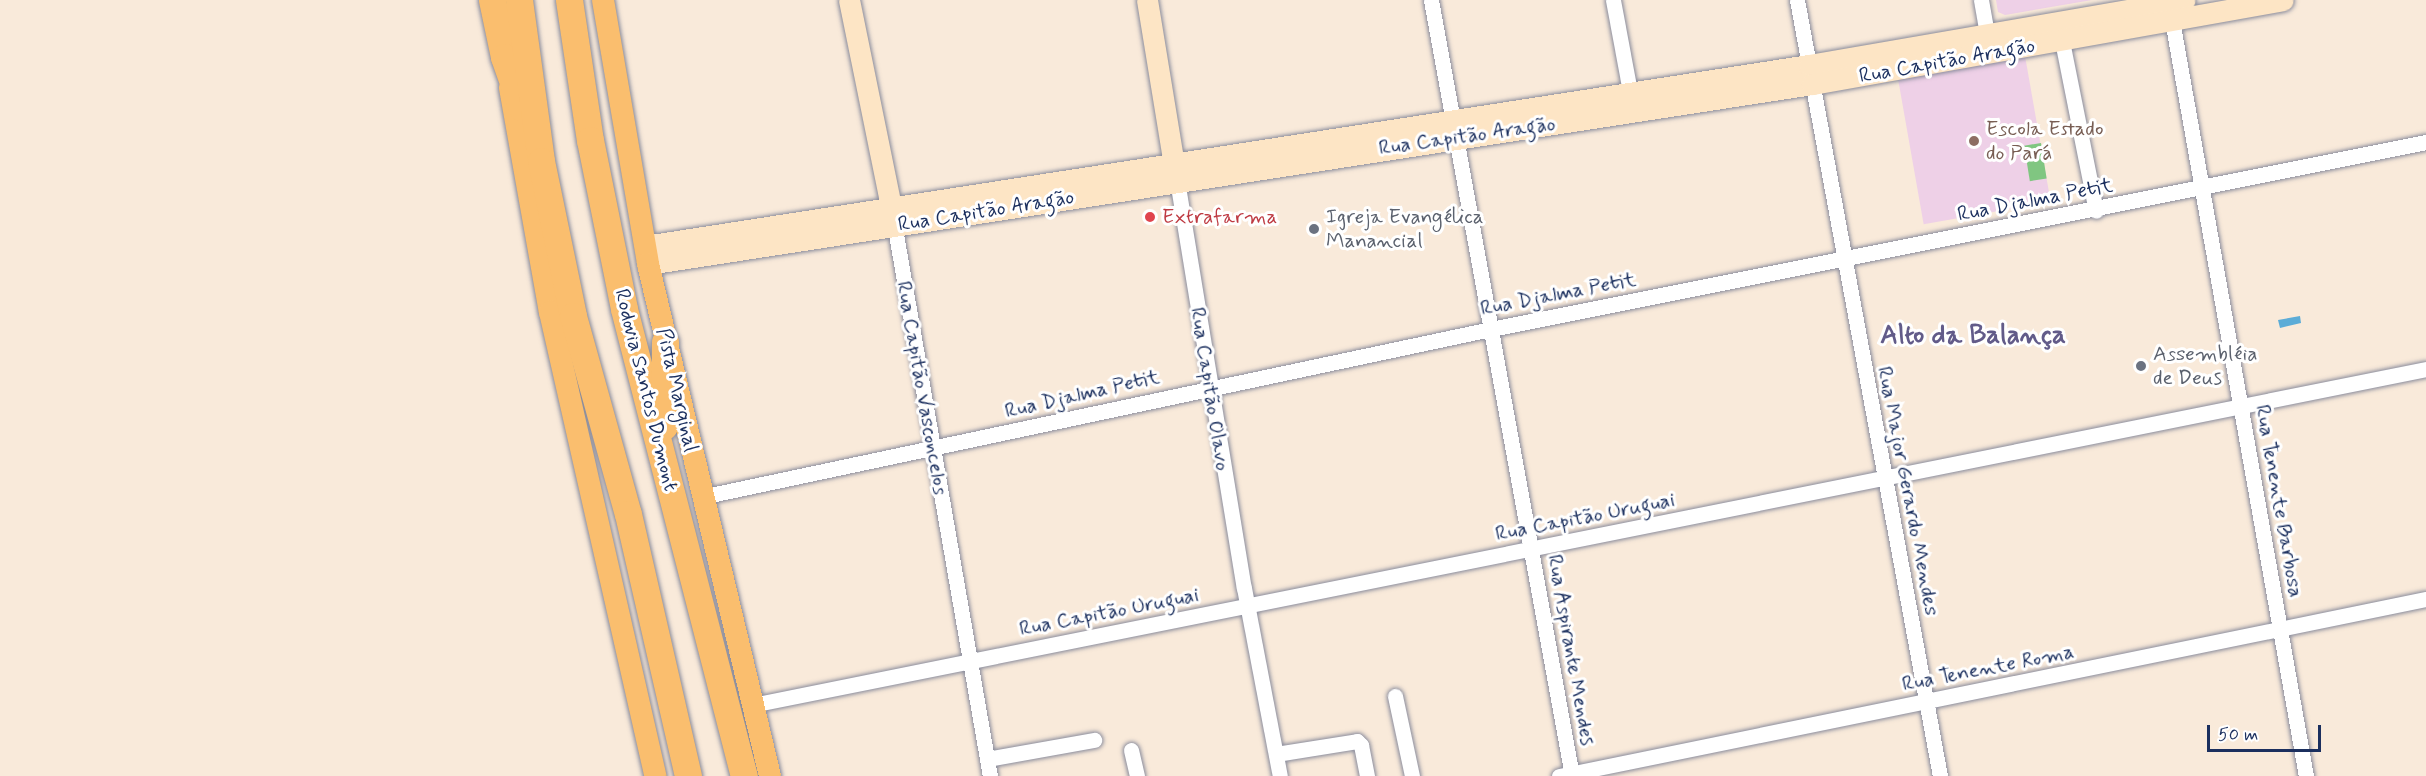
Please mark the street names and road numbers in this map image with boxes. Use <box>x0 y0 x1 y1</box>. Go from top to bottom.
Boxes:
street label: Rua Capitão Aragão <box>1859 33 2035 89</box>
street label: Rua Capitão Aragão <box>1379 111 1555 161</box>
street label: Rua Djalma Petit <box>1957 173 2113 227</box>
street label: Rua Capitão Aragão <box>898 185 1074 237</box>
street label: Rua Djalma Petit <box>1480 267 1636 321</box>
street label: Rua Capitão Vasconcelos <box>891 280 953 496</box>
street label: Rodovia Santos Dumont <box>608 282 684 498</box>
street label: Rua Capitão Olavo <box>1185 308 1235 470</box>
street label: Pista Marginal <box>650 324 704 456</box>
street label: Rua Djalma Petit <box>1004 364 1160 424</box>
street label: Rua Major Gerardo Mendes <box>1872 369 1944 613</box>
street label: Rua Tenente Barbosa <box>2250 403 2308 599</box>
street label: Rua Capitão Uruguai <box>1494 487 1676 547</box>
street label: Rua Aspirante Mendes <box>1541 549 1601 751</box>
street label: Rua Capitão Uruguai <box>1018 582 1200 642</box>
street label: Rua Tenente Roma <box>1901 639 2075 697</box>

